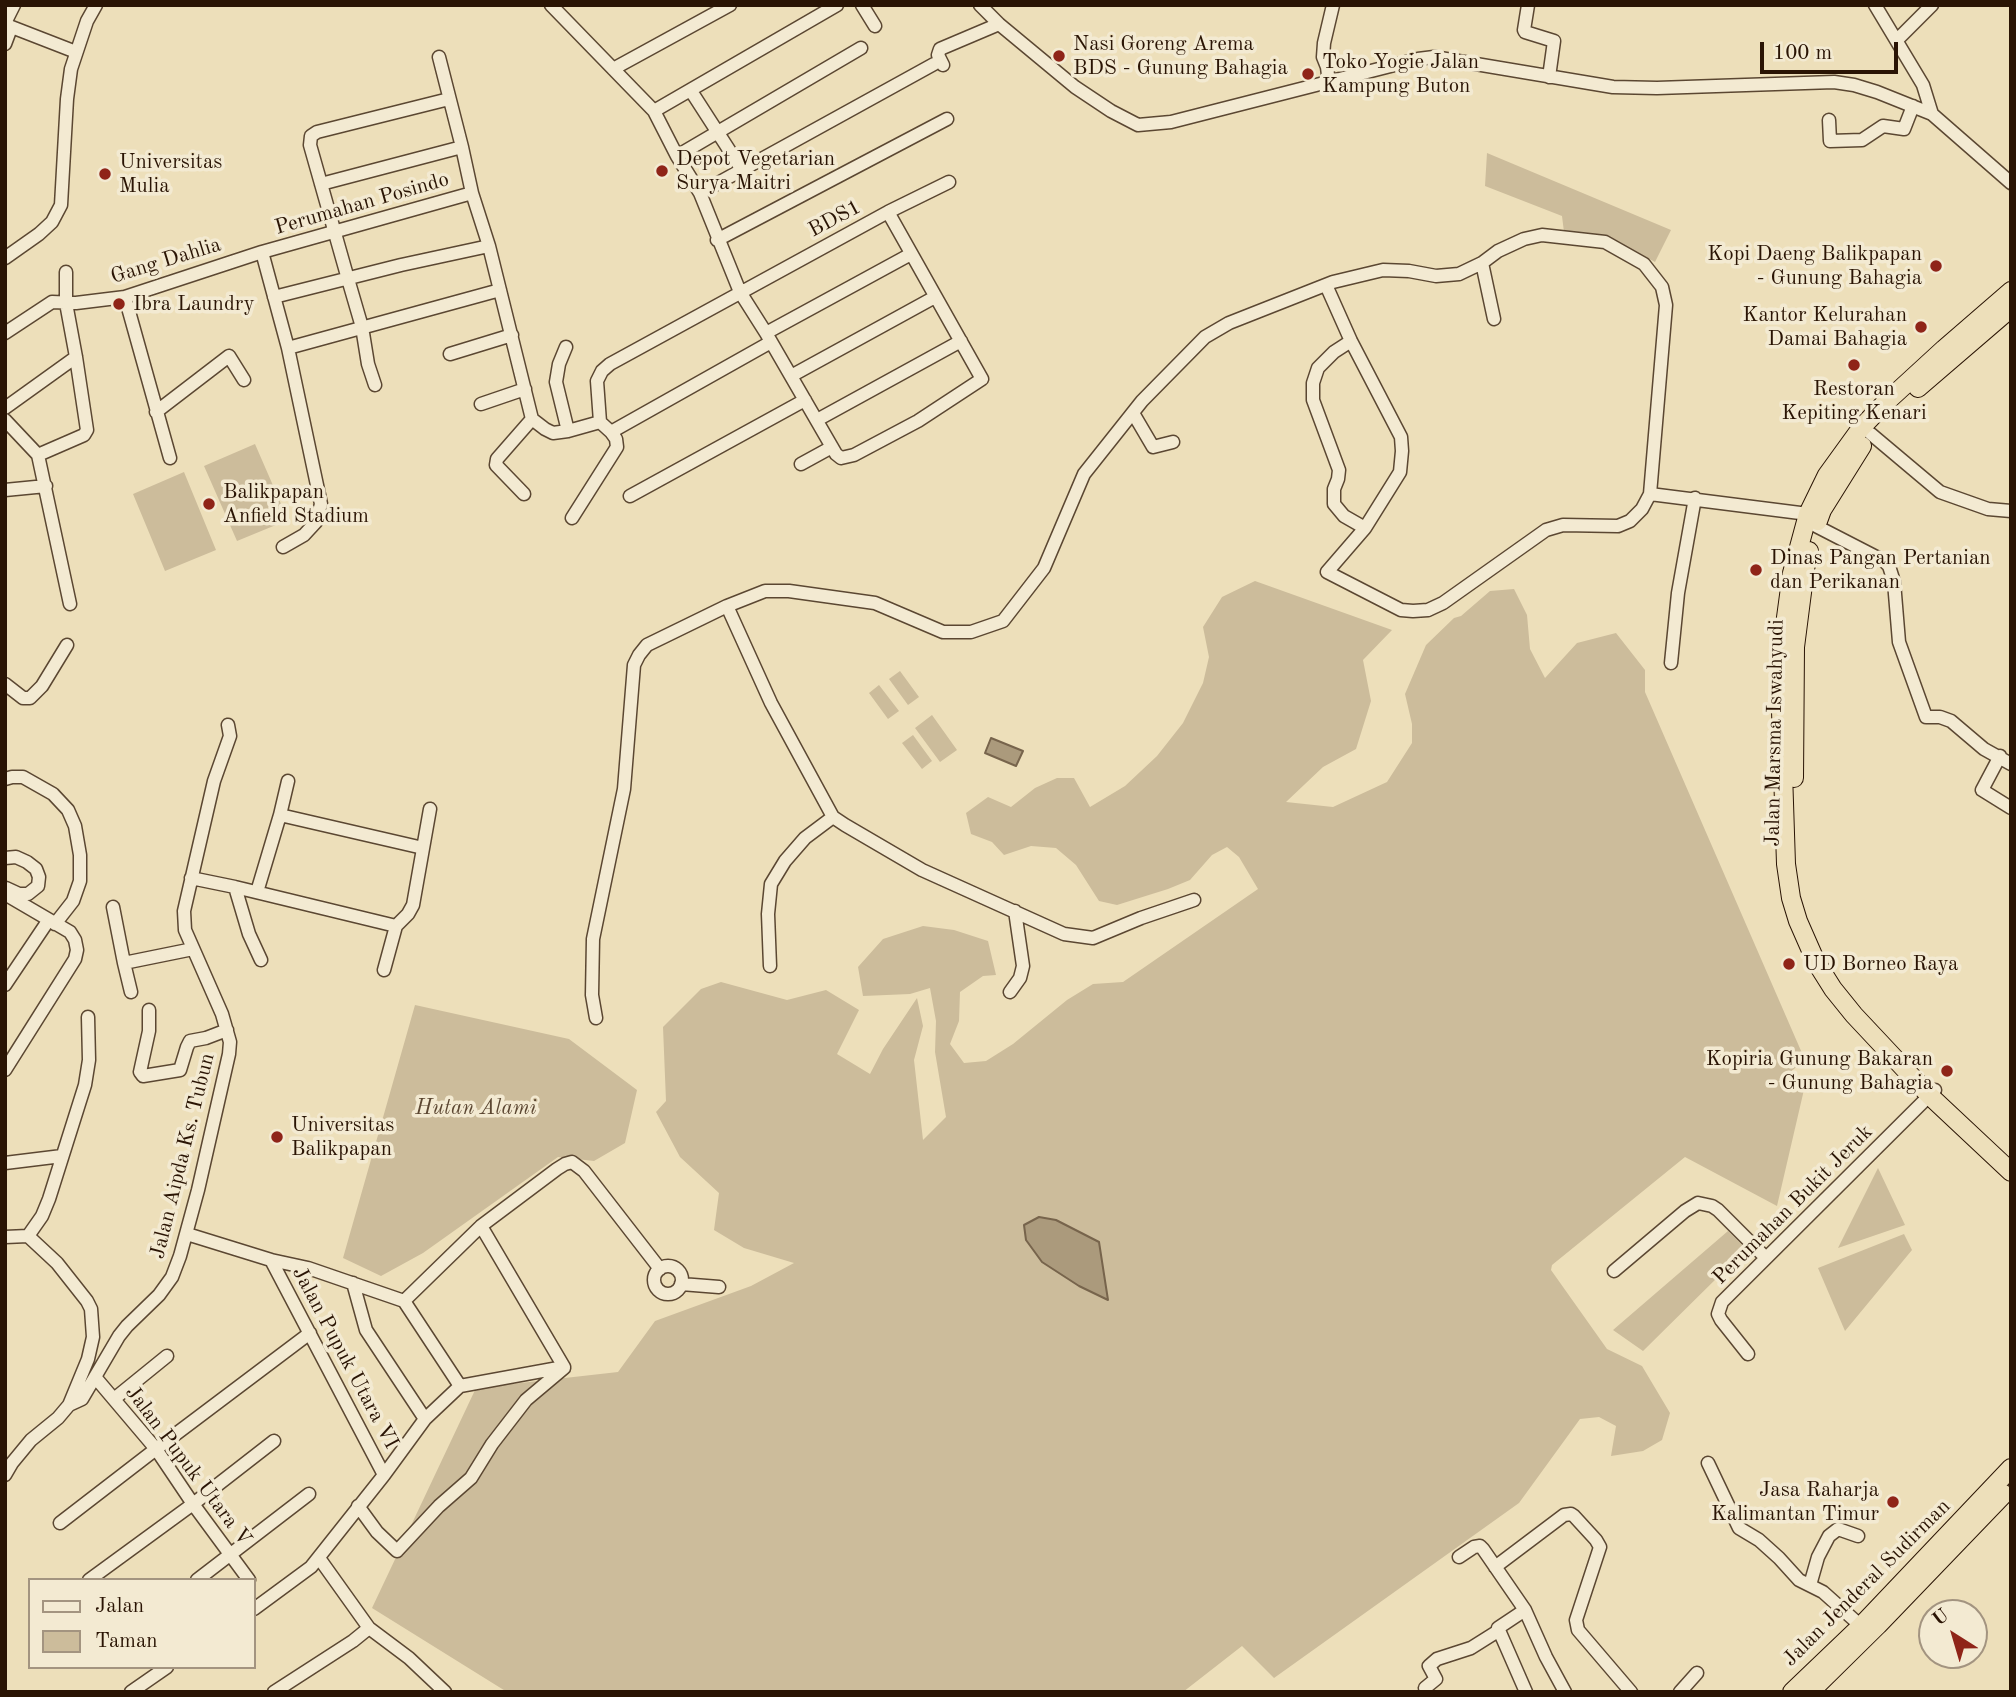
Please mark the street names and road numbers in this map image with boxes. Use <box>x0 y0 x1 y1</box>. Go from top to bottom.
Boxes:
street label: Perumahan Posindo <box>272 167 452 241</box>
street label: BDS1 <box>804 195 866 243</box>
street label: Gang Dahlia <box>108 232 224 290</box>
street label: Jalan Marsma Iswahyudi <box>1760 619 1790 847</box>
street label: Jalan Aipda Ks. Tubun <box>145 1051 221 1261</box>
street label: Perumahan Bukit Jeruk <box>1708 1120 1878 1290</box>
street label: Jalan Pupuk Utara VI <box>286 1263 404 1453</box>
street label: Jalan Pupuk Utara V <box>119 1381 257 1551</box>
street label: Jalan Jenderal Sudirman <box>1778 1494 1956 1672</box>

